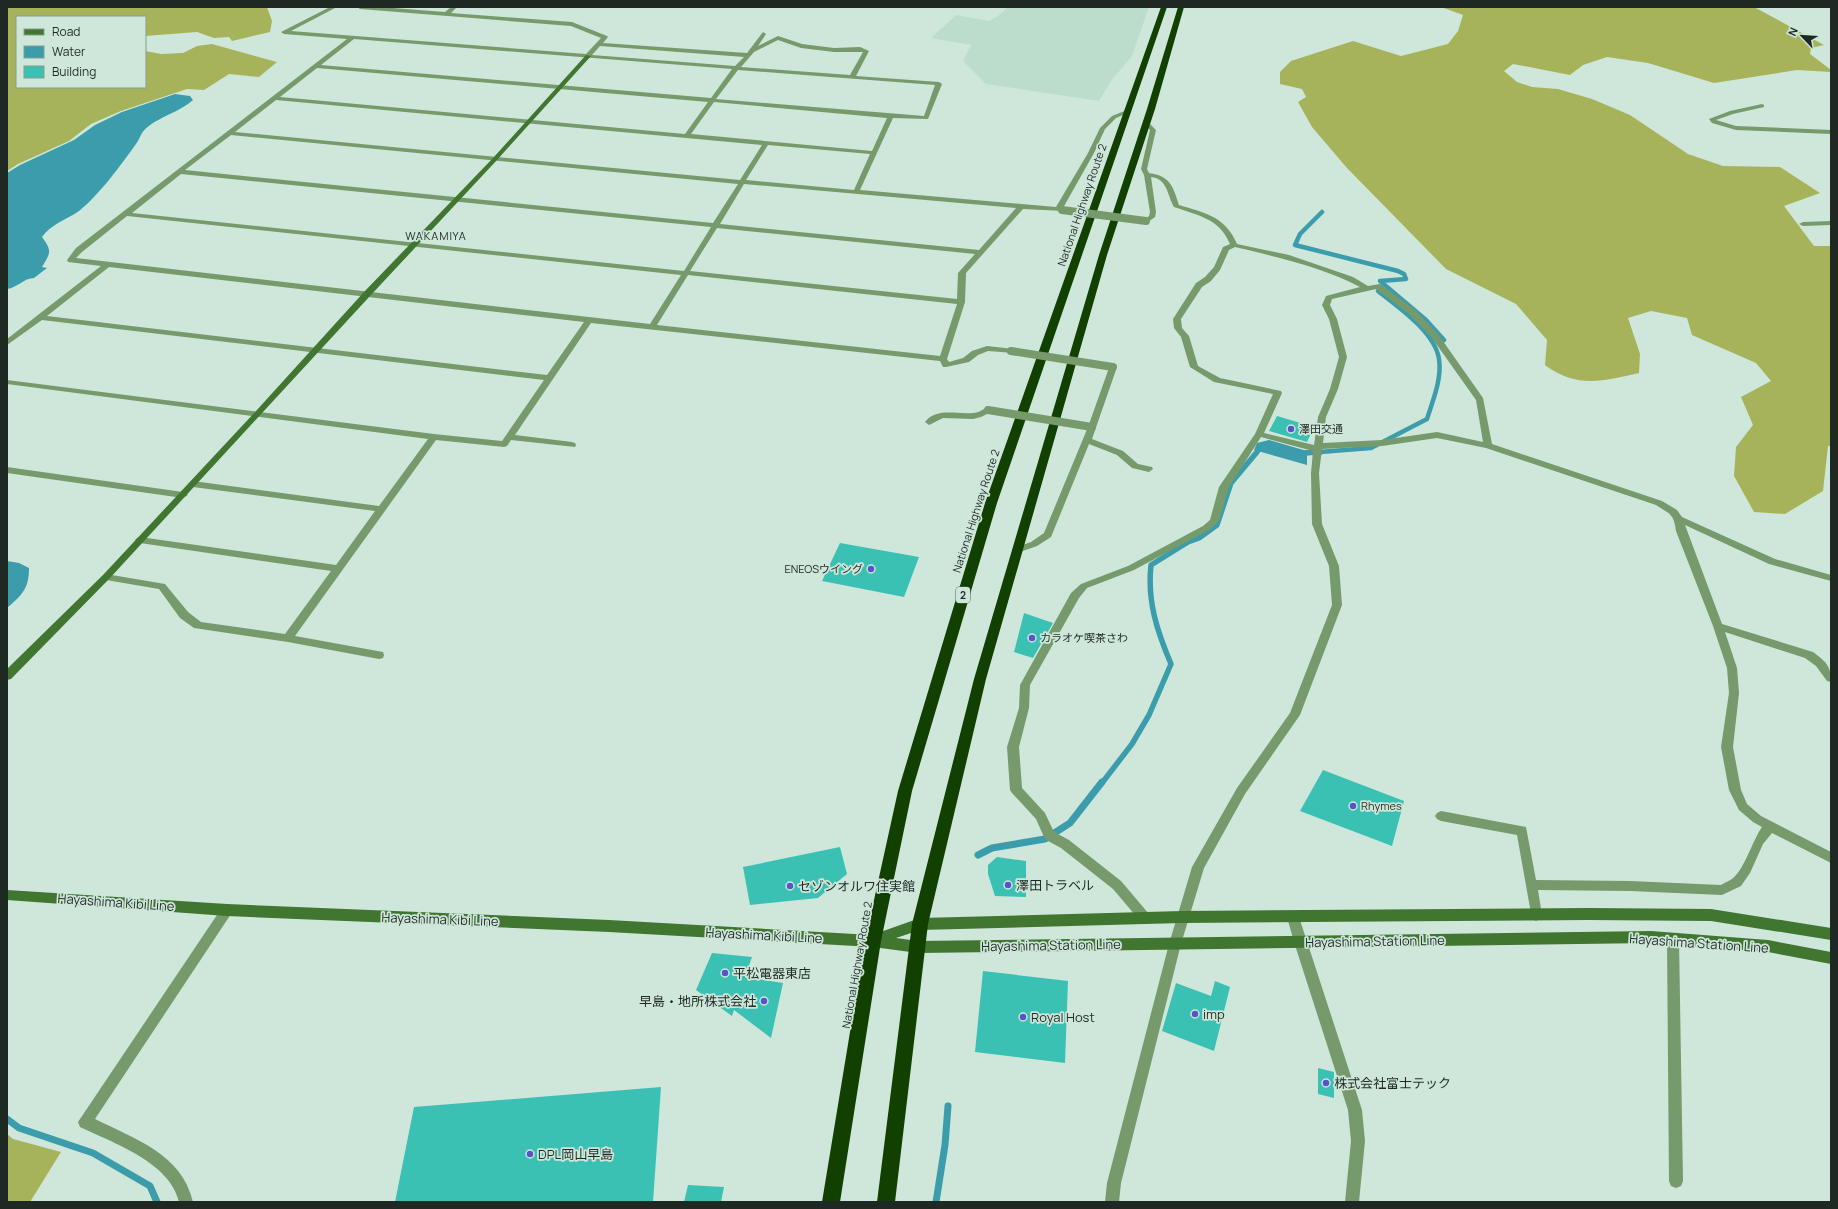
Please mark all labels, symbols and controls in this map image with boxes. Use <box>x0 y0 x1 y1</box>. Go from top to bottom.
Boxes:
legend <box>16 16 146 88</box>
north arrow <box>1782 16 1822 56</box>
text: Road <box>52 23 80 40</box>
text: N <box>1784 25 1801 38</box>
text: Water <box>52 43 86 60</box>
text: Building <box>52 63 96 80</box>
street label: National Highway Route 2 <box>1053 142 1110 268</box>
district label: WAKAMIYA <box>405 228 467 243</box>
place label: 澤田交通 <box>1299 421 1343 436</box>
marker: 澤田交通 <box>1286 424 1296 434</box>
street label: National Highway Route 2 <box>949 447 1003 574</box>
place label: ENEOSウイング <box>785 561 863 576</box>
marker: ENEOSウイング <box>866 564 876 574</box>
road number: 2 <box>956 587 970 603</box>
place label: カラオケ喫茶さわ <box>1040 630 1128 645</box>
marker: カラオケ喫茶さわ <box>1027 633 1037 643</box>
place label: Rhymes <box>1361 798 1402 813</box>
marker: Rhymes <box>1348 801 1358 811</box>
place label: 澤田トラベル <box>1016 876 1094 894</box>
place label: セゾンオルワ住実館 <box>798 877 915 895</box>
marker: 澤田トラベル <box>1003 880 1013 890</box>
marker: セゾンオルワ住実館 <box>785 881 795 891</box>
street label: Hayashima Kibi Line <box>57 889 175 915</box>
street label: National Highway Route 2 <box>838 900 875 1030</box>
street label: Hayashima Kibi Line <box>381 908 499 930</box>
street label: Hayashima Kibi Line <box>705 923 823 947</box>
street label: Hayashima Station Line <box>1629 929 1770 957</box>
street label: Hayashima Station Line <box>1305 931 1445 951</box>
street label: Hayashima Station Line <box>981 935 1121 955</box>
place label: 平松電器東店 <box>733 964 811 982</box>
marker: 平松電器東店 <box>720 968 730 978</box>
place label: 早島・地所株式会社 <box>639 992 756 1010</box>
marker: 早島・地所株式会社 <box>759 996 769 1006</box>
place label: imp <box>1203 1005 1225 1023</box>
place label: Royal Host <box>1031 1008 1095 1026</box>
marker: imp <box>1190 1009 1200 1019</box>
marker: Royal Host <box>1018 1012 1028 1022</box>
place label: 株式会社富士テック <box>1334 1074 1451 1092</box>
marker: 株式会社富士テック <box>1321 1078 1331 1088</box>
place label: DPL岡山早島 <box>538 1145 613 1163</box>
marker: DPL岡山早島 <box>525 1149 535 1159</box>

